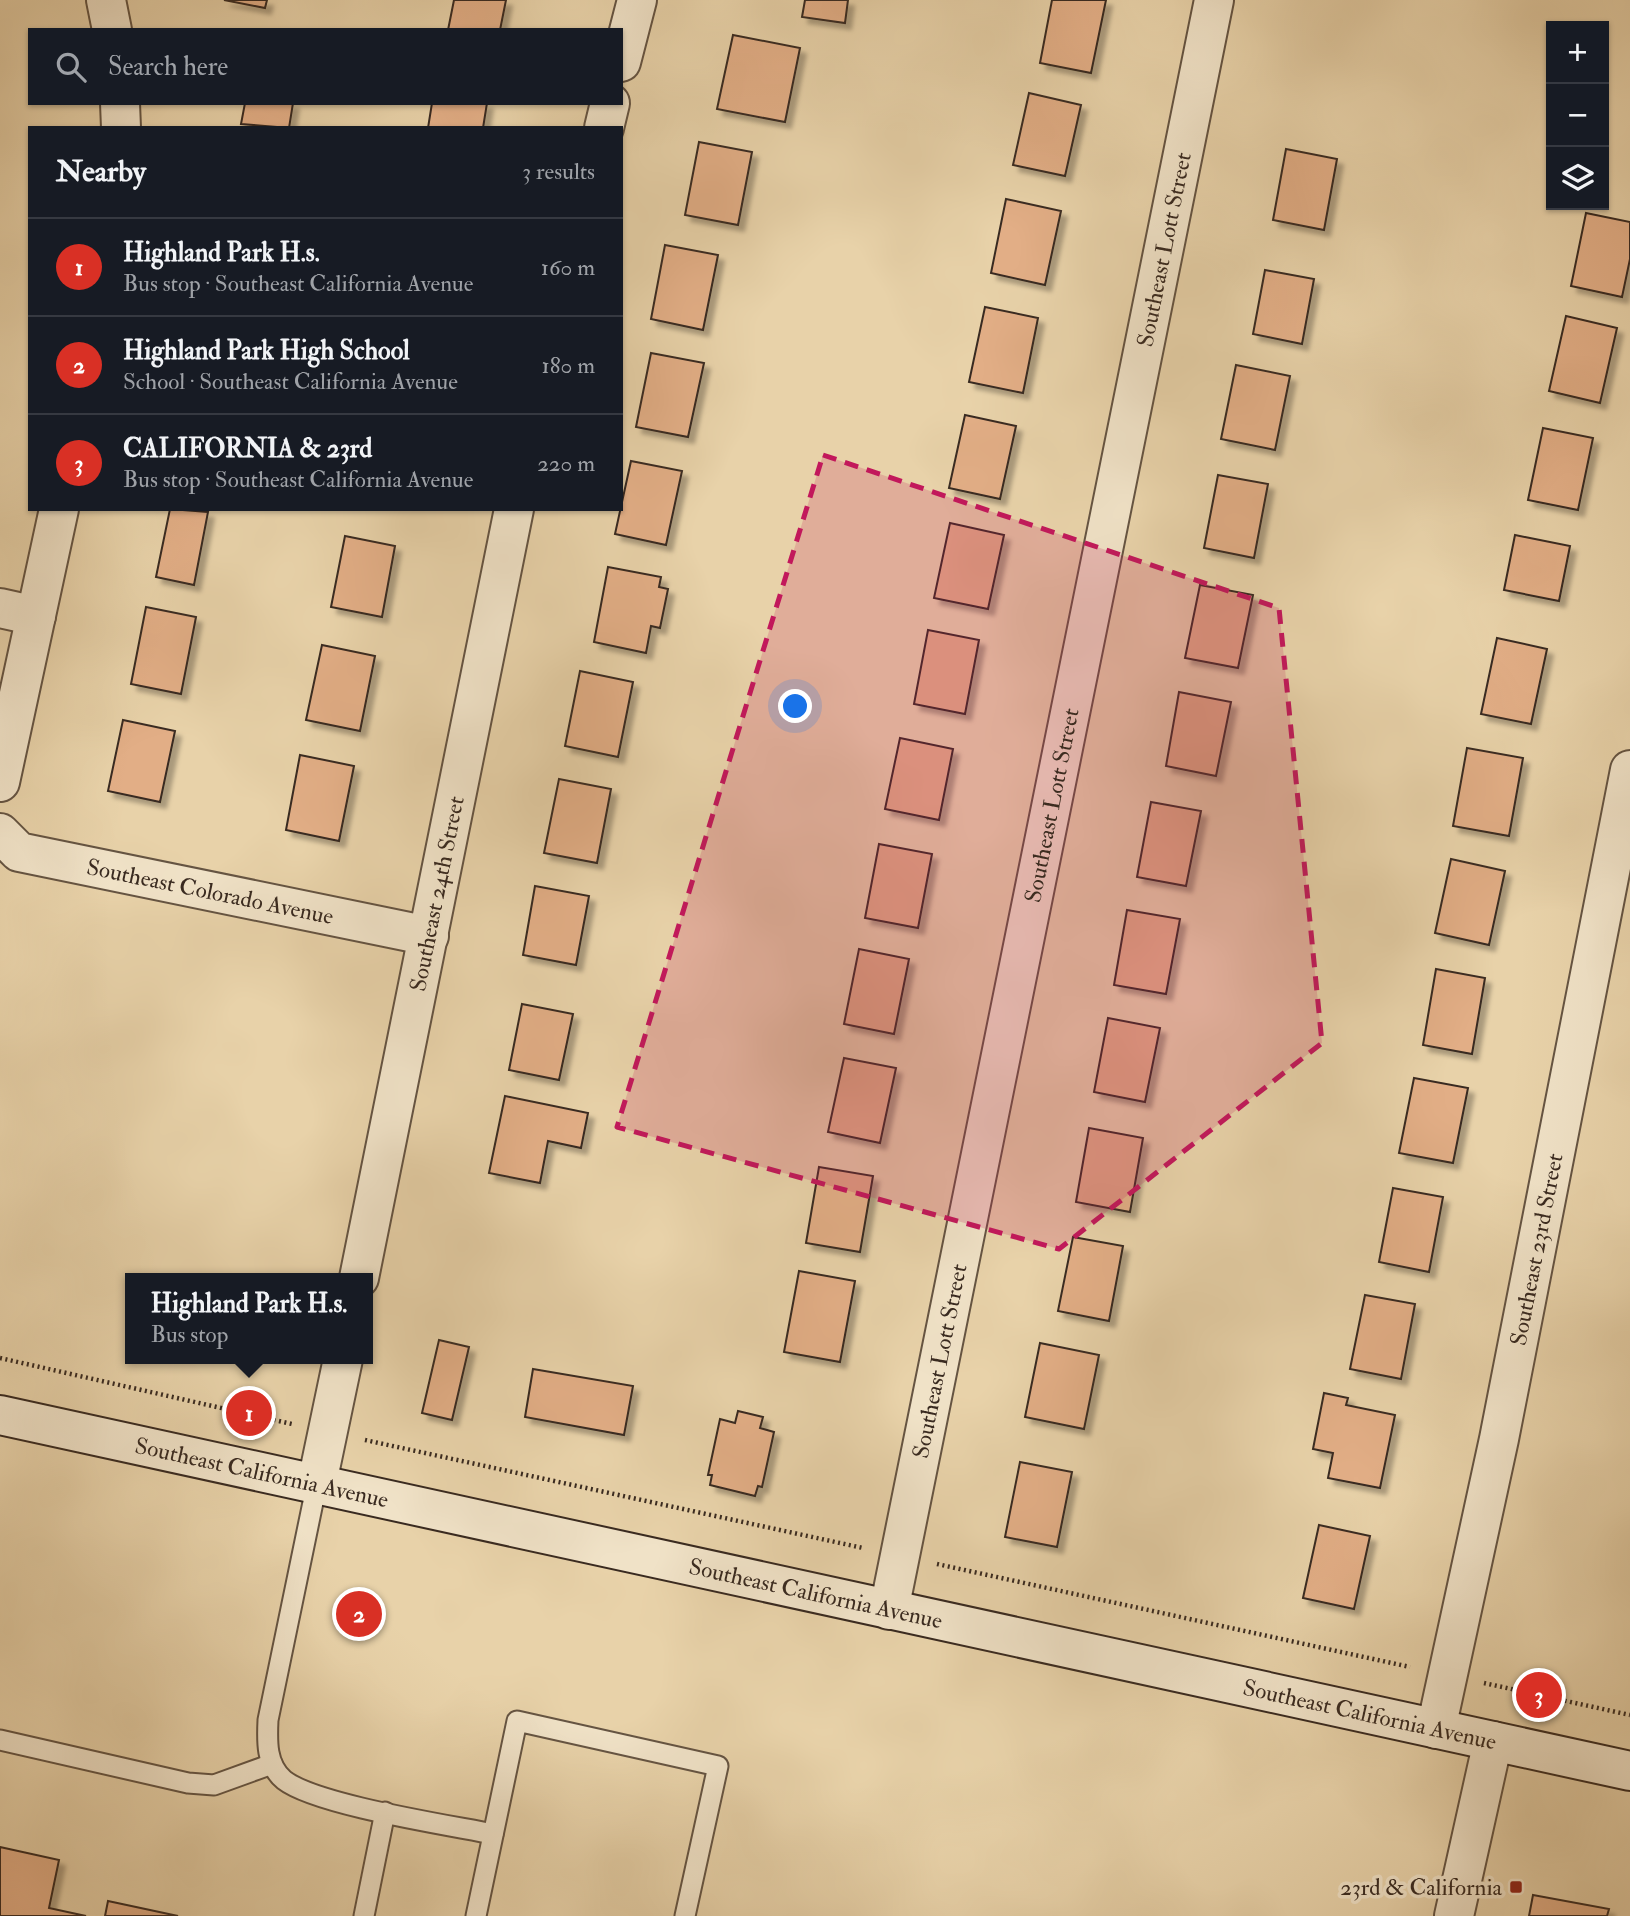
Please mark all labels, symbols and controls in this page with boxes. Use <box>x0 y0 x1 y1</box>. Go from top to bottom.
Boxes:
map controls <box>1546 21 1609 210</box>
button: + <box>1546 21 1609 84</box>
search box <box>28 28 623 105</box>
icon: search <box>52 48 90 86</box>
text: Search here <box>108 51 228 83</box>
button: − <box>1546 84 1609 147</box>
button: layers <box>1546 147 1609 210</box>
street label: Southeast Lott Street <box>1130 150 1197 349</box>
text: Nearby <box>56 153 146 190</box>
text: 3 results <box>522 157 595 186</box>
text: Highland Park H.s. <box>123 237 320 269</box>
text: 1 <box>75 253 83 282</box>
text: 160 m <box>541 253 595 282</box>
text: Bus stop · Southeast California Avenue <box>123 269 473 298</box>
text: Highland Park High School <box>123 335 410 367</box>
text: 2 <box>73 351 85 380</box>
text: 180 m <box>542 351 595 380</box>
text: School · Southeast California Avenue <box>123 367 458 396</box>
text: CALIFORNIA & 23rd <box>123 433 372 465</box>
text: 3 <box>75 449 83 478</box>
text: 220 m <box>537 449 595 478</box>
text: Bus stop · Southeast California Avenue <box>123 465 473 494</box>
your location <box>778 689 812 723</box>
street label: Southeast Lott Street <box>1018 705 1085 905</box>
street label: Southeast 24th Street <box>403 794 470 994</box>
street label: Southeast Colorado Avenue <box>84 852 336 931</box>
street label: Southeast 23rd Street <box>1503 1151 1569 1348</box>
street label: Southeast Lott Street <box>905 1261 973 1461</box>
popup <box>125 1273 373 1364</box>
text: Highland Park H.s. <box>151 1288 347 1320</box>
text: Bus stop <box>151 1320 228 1349</box>
pin: 1 <box>226 1387 272 1439</box>
street label: Southeast California Avenue <box>132 1430 392 1514</box>
street label: Southeast California Avenue <box>686 1551 946 1635</box>
pin: 2 <box>336 1588 382 1640</box>
pin: 3 <box>1516 1669 1562 1721</box>
street label: Southeast California Avenue <box>1240 1672 1500 1756</box>
place label: 23rd & California <box>1340 1873 1503 1902</box>
marker: 23rd & California <box>1508 1879 1524 1895</box>

